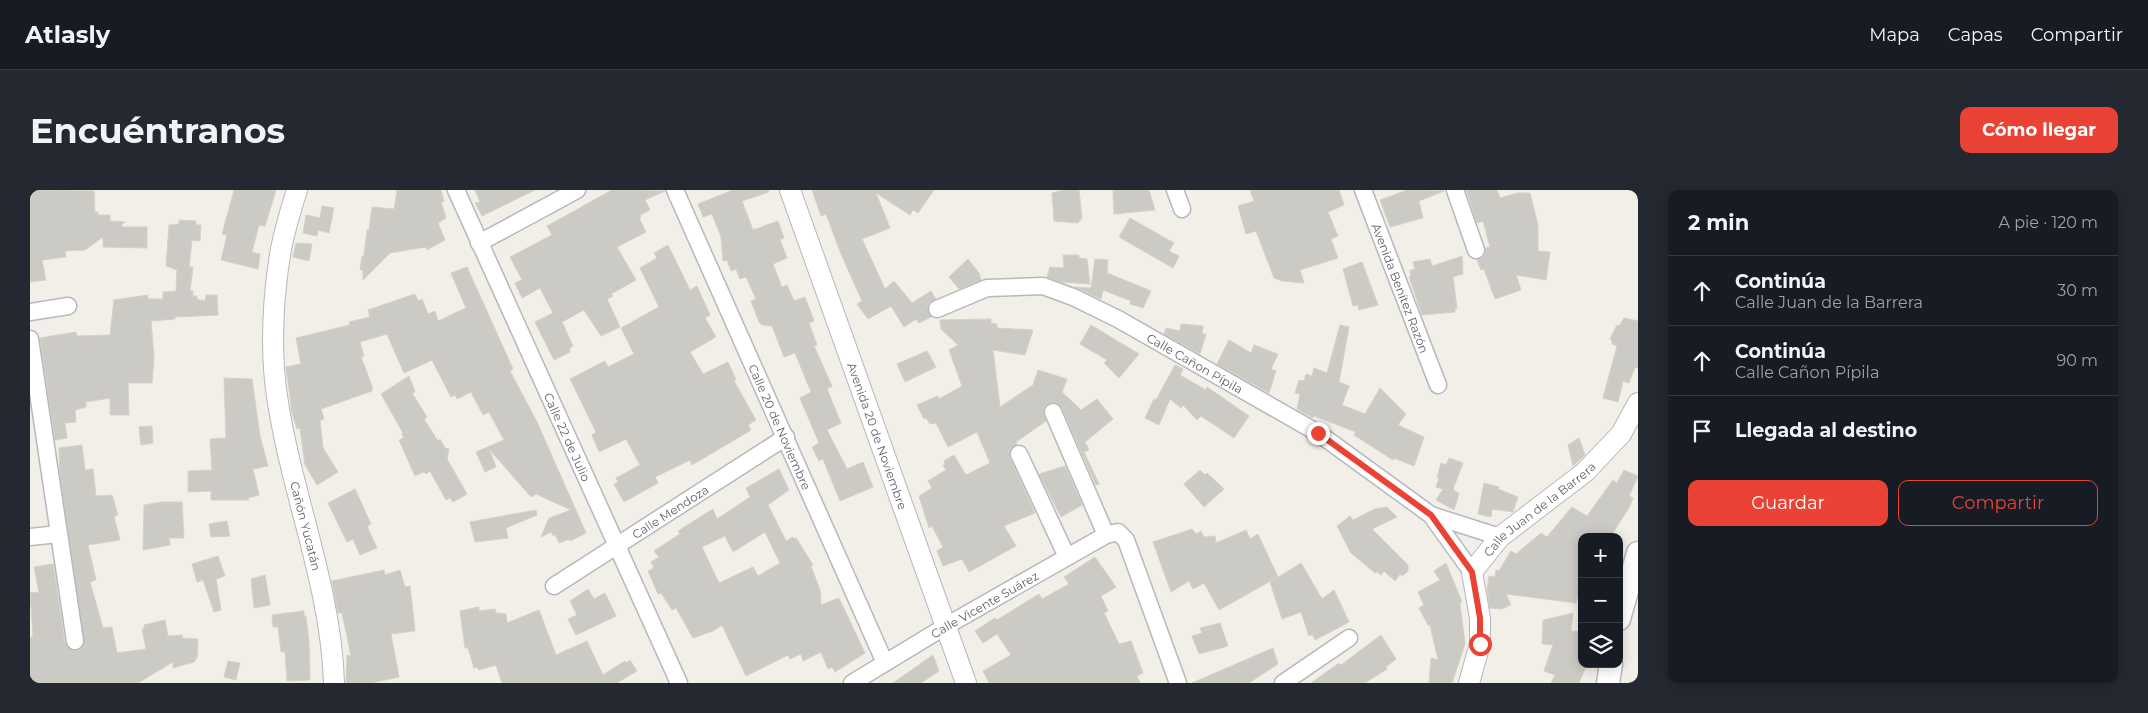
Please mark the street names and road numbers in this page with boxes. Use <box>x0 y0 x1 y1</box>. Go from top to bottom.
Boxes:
street label: Avenida Benítez Razón <box>1369 221 1432 355</box>
street label: Calle Cañon Pípila <box>1144 330 1246 396</box>
street label: Avenida 20 de Noviembre <box>845 360 911 511</box>
street label: Calle 20 de Noviembre <box>746 362 814 492</box>
street label: Calle 22 de Julio <box>541 390 594 484</box>
street label: Calle Juan de la Barrera <box>1480 458 1598 559</box>
street label: Cañón Yucatán <box>287 480 325 572</box>
street label: Calle Mendoza <box>629 481 711 542</box>
street label: Calle Vicente Suárez <box>928 568 1041 641</box>

